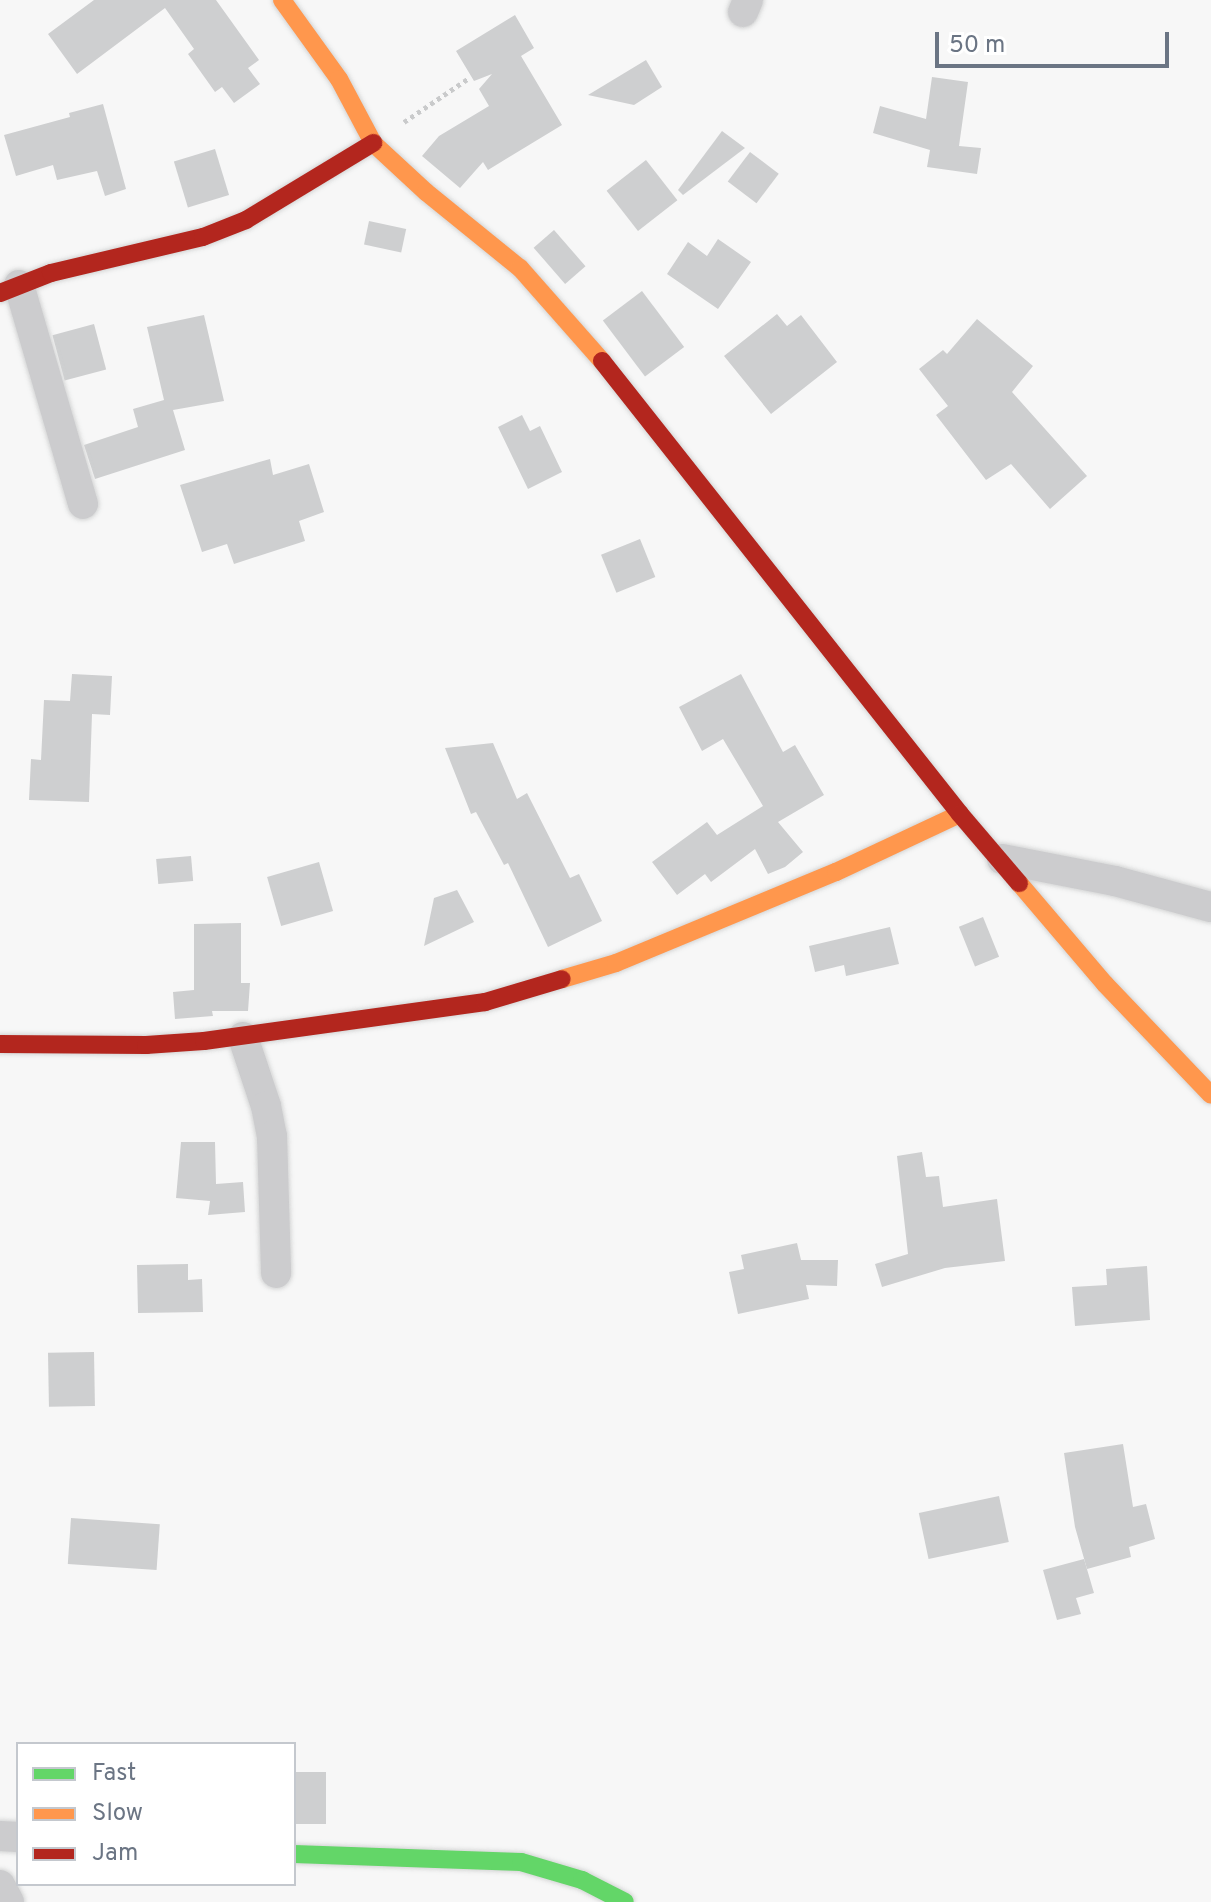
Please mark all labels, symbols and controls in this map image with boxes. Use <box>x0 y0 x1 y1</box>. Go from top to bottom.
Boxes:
scale bar <box>939 16 1173 66</box>
text: 50 m <box>949 31 1005 61</box>
legend <box>16 1742 296 1886</box>
text: Fast <box>92 1759 136 1789</box>
text: Slow <box>92 1799 143 1829</box>
text: Jam <box>92 1839 138 1869</box>

